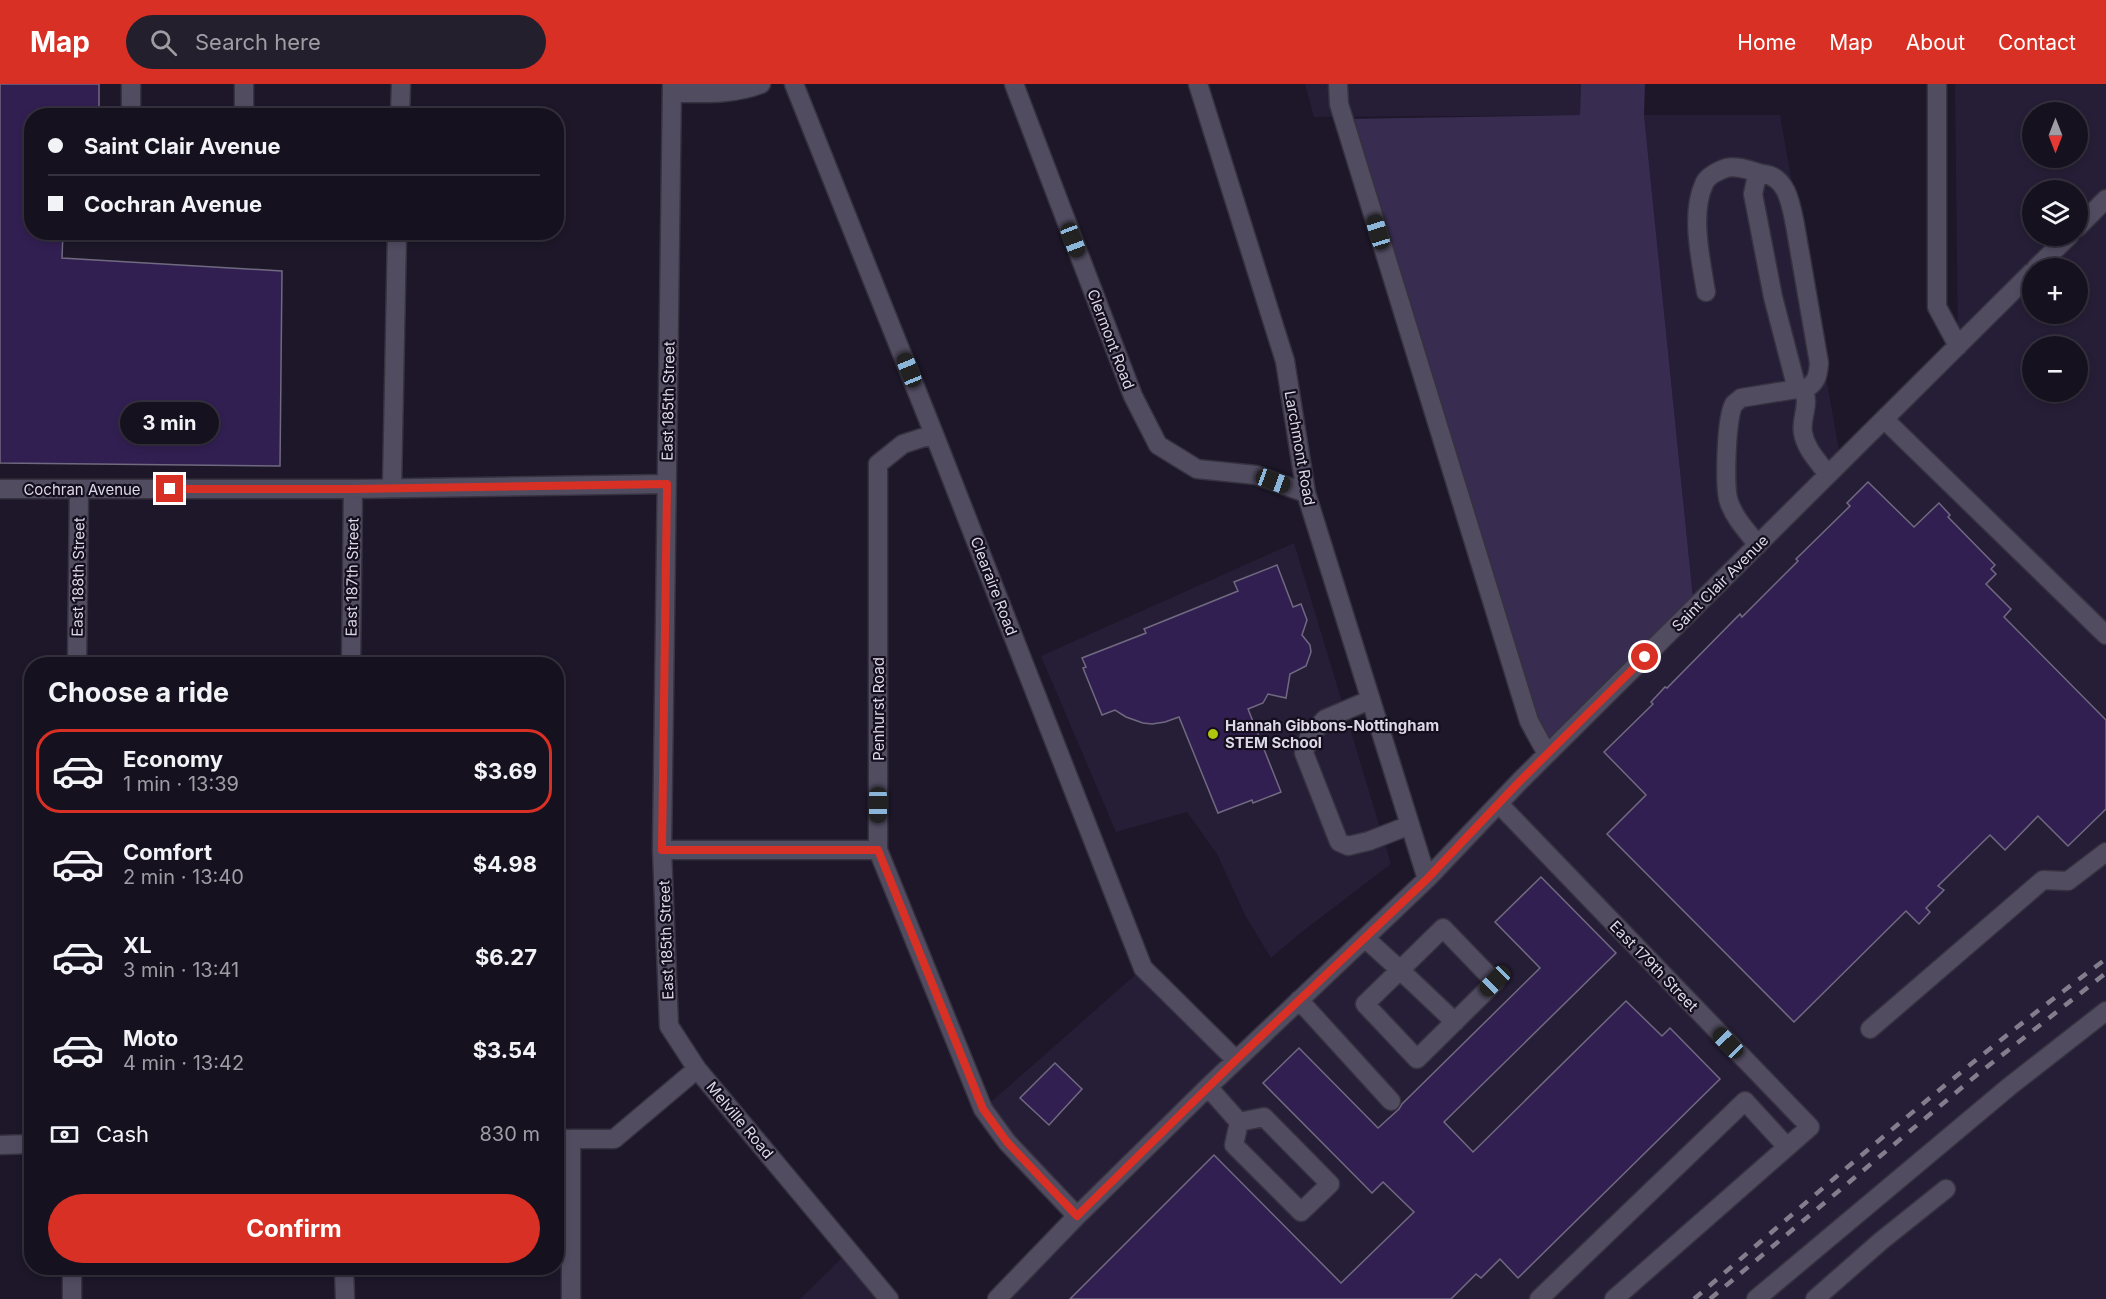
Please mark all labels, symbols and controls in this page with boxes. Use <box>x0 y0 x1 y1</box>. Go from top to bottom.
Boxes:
search box <box>126 15 546 69</box>
text: Map <box>30 25 90 59</box>
icon: search <box>147 26 180 59</box>
text: Search here <box>195 29 321 55</box>
text: Home <box>1737 30 1796 55</box>
text: Map <box>1829 30 1873 55</box>
text: About <box>1906 30 1965 55</box>
text: Contact <box>1998 30 2076 55</box>
north arrow <box>2022 102 2088 168</box>
map controls <box>2022 102 2088 402</box>
text: Saint Clair Avenue <box>84 133 281 159</box>
button: layers <box>2022 180 2088 246</box>
text: Cochran Avenue <box>84 191 262 217</box>
car <box>1364 212 1392 252</box>
car <box>1058 220 1088 260</box>
button: + <box>2022 258 2088 324</box>
street label: Clermont Road <box>1083 286 1139 392</box>
button: − <box>2022 336 2088 402</box>
street label: East 185th Street <box>657 341 679 461</box>
car <box>894 350 924 390</box>
street label: Larchmont Road <box>1281 389 1319 507</box>
callout: 3 min <box>120 402 219 444</box>
text: 3 min <box>143 411 196 435</box>
car <box>1253 466 1293 496</box>
route end <box>156 475 183 502</box>
street label: Cochran Avenue <box>23 480 141 499</box>
street label: East 188th Street <box>67 517 89 637</box>
street label: East 187th Street <box>341 517 363 637</box>
street label: Saint Clair Avenue <box>1668 531 1772 635</box>
street label: Clearaire Road <box>966 534 1022 638</box>
route start <box>1631 643 1658 670</box>
street label: Penhurst Road <box>869 657 888 761</box>
text: Choose a ride <box>48 676 229 709</box>
place label: Hannah Gibbons-Nottingham STEM School <box>1225 716 1439 752</box>
marker: Hannah Gibbons-Nottingham STEM School <box>1206 727 1220 741</box>
icon: car <box>51 744 105 798</box>
text: Economy <box>123 746 223 772</box>
text: $3.69 <box>474 758 537 784</box>
text: 1 min · 13:39 <box>123 772 239 796</box>
car <box>869 787 887 823</box>
icon: car <box>51 837 105 891</box>
text: Comfort <box>123 839 212 865</box>
text: $4.98 <box>473 851 537 877</box>
text: 2 min · 13:40 <box>123 865 244 889</box>
street label: East 185th Street <box>654 880 678 1000</box>
street label: East 179th Street <box>1606 917 1702 1015</box>
icon: car <box>51 930 105 984</box>
text: XL <box>123 932 152 958</box>
text: $6.27 <box>475 944 537 970</box>
text: 3 min · 13:41 <box>123 958 239 982</box>
car <box>1476 962 1514 1000</box>
icon: car <box>51 1023 105 1077</box>
car <box>1709 1024 1747 1062</box>
text: Moto <box>123 1025 178 1051</box>
text: $3.54 <box>473 1037 537 1063</box>
text: 4 min · 13:42 <box>123 1051 244 1075</box>
street label: Melville Road <box>702 1078 778 1162</box>
icon: cash <box>48 1118 81 1151</box>
text: Cash <box>96 1121 149 1147</box>
text: 830 m <box>480 1122 540 1146</box>
button: Confirm <box>48 1194 540 1263</box>

